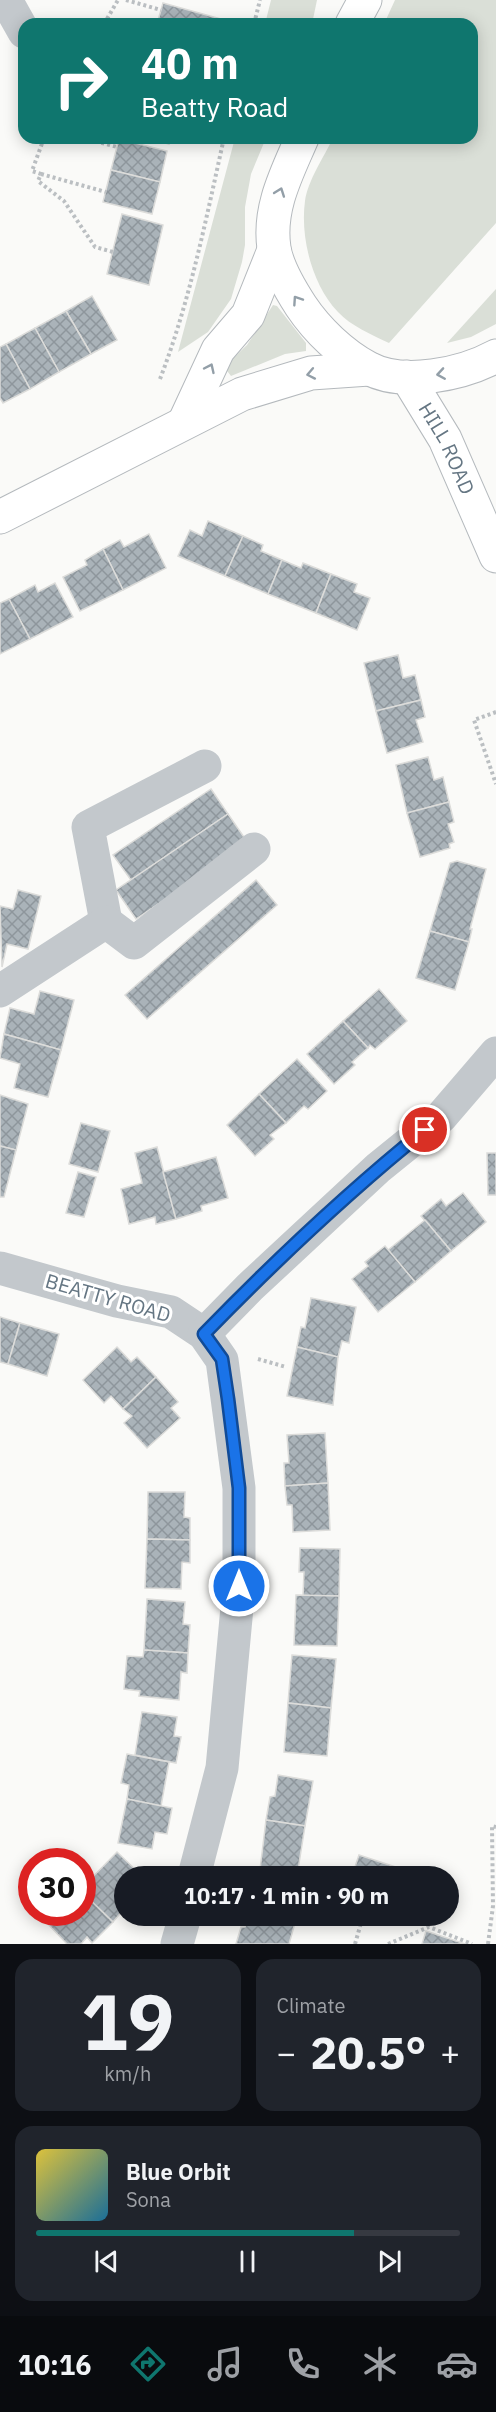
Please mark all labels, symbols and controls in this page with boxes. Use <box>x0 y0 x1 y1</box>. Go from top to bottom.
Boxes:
text: 40 m <box>141 36 239 91</box>
icon: right <box>42 42 120 120</box>
text: Beatty Road <box>141 89 289 124</box>
one-way arrow <box>272 187 285 198</box>
one-way arrow <box>293 295 304 306</box>
one-way arrow <box>202 364 214 375</box>
one-way arrow <box>306 367 316 380</box>
one-way arrow <box>436 368 446 380</box>
street label: HILL ROAD <box>413 397 481 498</box>
pin <box>399 1104 450 1155</box>
icon: arrive <box>408 1113 441 1146</box>
street label: BEATTY ROAD <box>42 1267 174 1328</box>
position arrow <box>207 1554 271 1618</box>
speed limit sign: 30 <box>18 1848 96 1926</box>
text: 10:17 · 1 min · 90 m <box>184 1881 389 1910</box>
text: 19 <box>81 1970 175 2071</box>
text: Climate <box>277 1992 345 2019</box>
text: 20.5° <box>310 2023 426 2081</box>
text: − <box>277 2031 296 2074</box>
text: + <box>440 2031 460 2074</box>
text: km/h <box>104 2060 151 2087</box>
text: Blue Orbit <box>126 2157 231 2186</box>
text: Sona <box>126 2186 171 2213</box>
icon: previous <box>90 2245 123 2278</box>
icon: pause <box>231 2245 264 2278</box>
icon: next <box>373 2245 406 2278</box>
icon: directions <box>127 2343 169 2385</box>
icon: music <box>204 2343 246 2385</box>
icon: phone <box>282 2343 324 2385</box>
icon: climate <box>359 2343 401 2385</box>
icon: car <box>436 2343 478 2385</box>
text: 10:16 <box>18 2347 91 2382</box>

